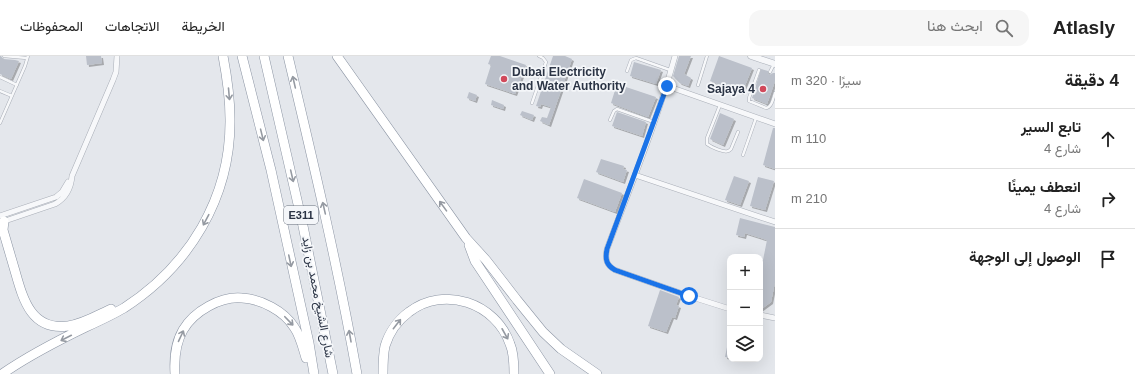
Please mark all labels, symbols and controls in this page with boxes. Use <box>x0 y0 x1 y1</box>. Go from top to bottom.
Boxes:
search box <box>749 10 1029 46</box>
text: ابحث هنا <box>927 17 983 34</box>
icon: search <box>993 17 1015 39</box>
text: Atlasly <box>1053 17 1115 38</box>
text: المحفوظات <box>20 18 83 34</box>
text: الاتجاهات <box>105 18 159 34</box>
text: الخريطة <box>181 18 225 34</box>
place label: Dubai Electricity and Water Authority <box>512 65 626 93</box>
text: 4 دقيقة <box>1065 71 1119 90</box>
text: سيرًا · 320 m <box>791 73 861 88</box>
marker: Dubai Electricity and Water Authority <box>499 74 509 84</box>
one-way arrow <box>290 75 298 88</box>
route end <box>658 77 676 95</box>
place label: Sajaya 4 <box>707 82 755 96</box>
marker: Sajaya 4 <box>758 84 768 94</box>
one-way arrow <box>226 87 233 100</box>
text: تابع السير <box>1021 118 1081 135</box>
one-way arrow <box>259 128 267 141</box>
icon: ahead <box>1097 128 1119 150</box>
text: 110 m <box>791 131 826 146</box>
text: شارع 4 <box>1044 141 1081 156</box>
one-way arrow <box>288 169 296 182</box>
text: انعطف يمينًا <box>1008 178 1081 195</box>
icon: right <box>1097 188 1119 210</box>
text: 210 m <box>791 191 827 206</box>
one-way arrow <box>439 201 447 212</box>
text: شارع 4 <box>1044 201 1081 216</box>
one-way arrow <box>319 202 327 215</box>
road number: E311 <box>284 206 318 224</box>
one-way arrow <box>201 214 209 226</box>
street label: شارع الشيخ محمد بن زايد <box>297 235 337 359</box>
text: الوصول إلى الوجهة <box>969 248 1081 265</box>
icon: arrive <box>1097 248 1119 270</box>
map controls <box>727 254 763 362</box>
button: + <box>727 254 763 290</box>
one-way arrow <box>287 255 295 268</box>
route start <box>680 287 698 305</box>
button: − <box>727 290 763 326</box>
one-way arrow <box>284 316 294 326</box>
one-way arrow <box>392 319 401 330</box>
button: layers <box>727 326 763 362</box>
one-way arrow <box>502 328 510 340</box>
one-way arrow <box>346 329 354 342</box>
one-way arrow <box>177 330 185 342</box>
one-way arrow <box>60 334 72 342</box>

